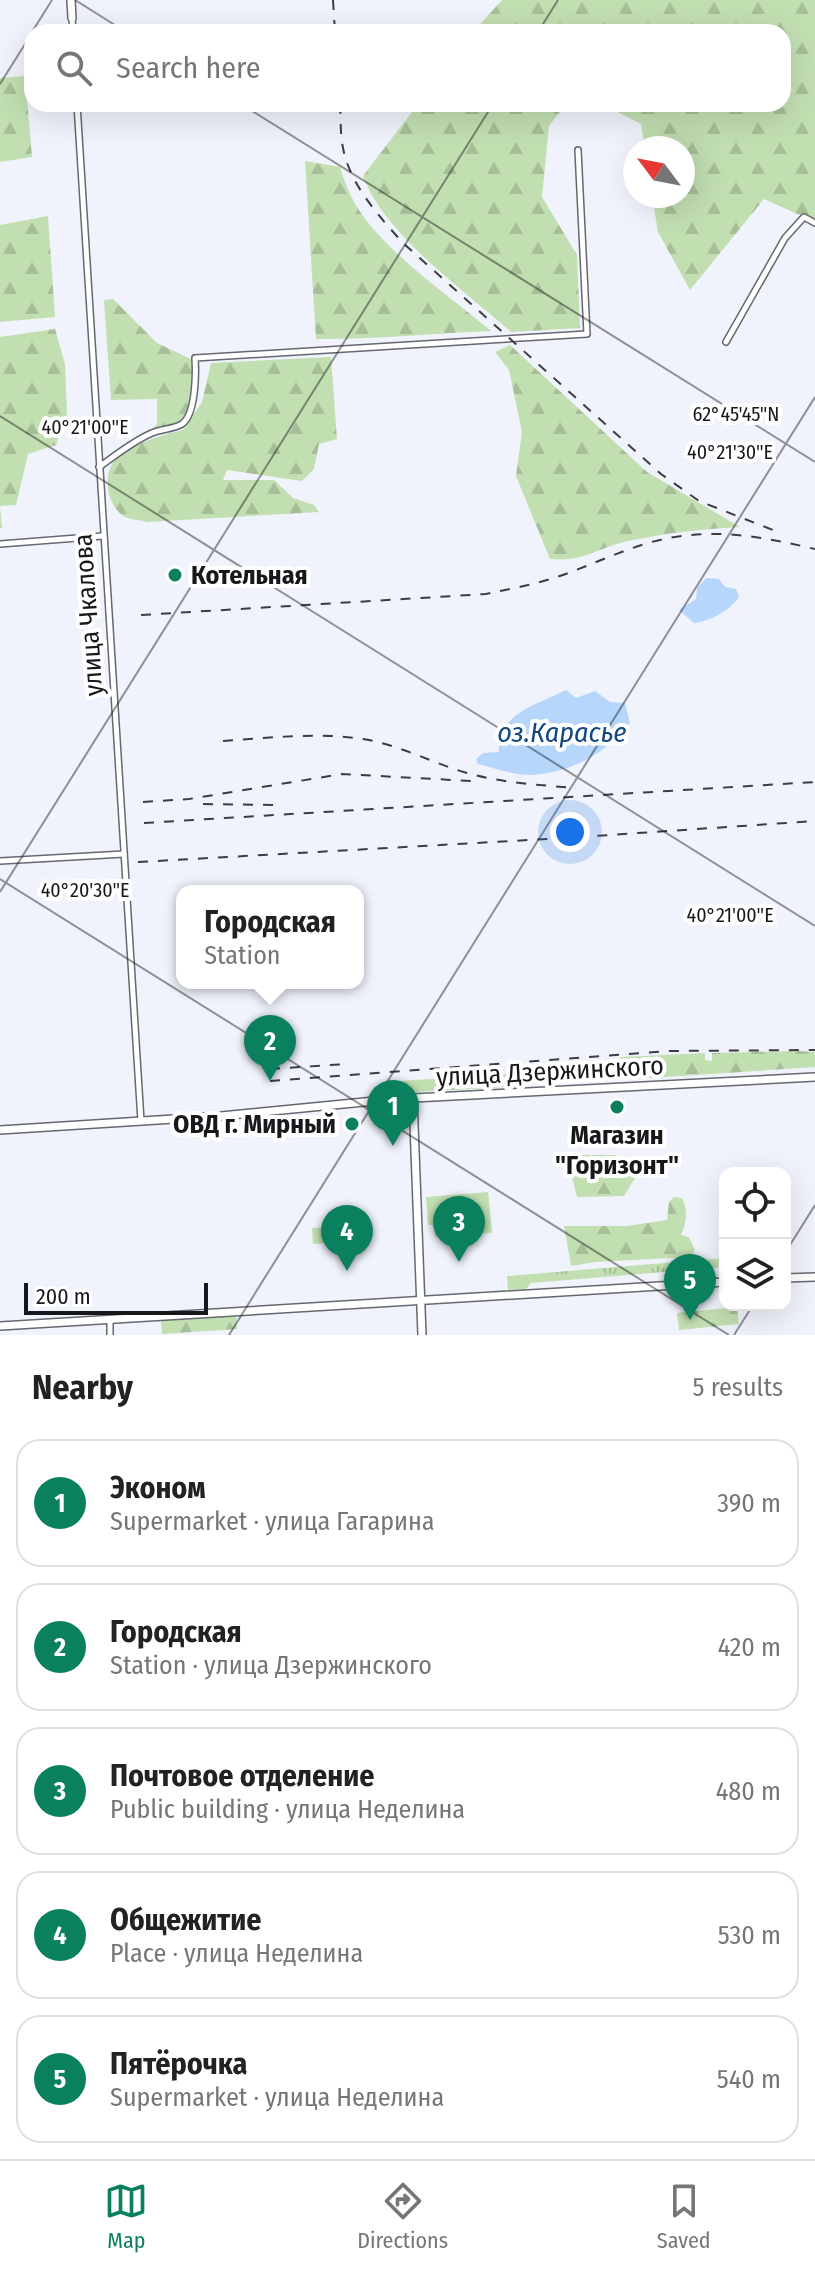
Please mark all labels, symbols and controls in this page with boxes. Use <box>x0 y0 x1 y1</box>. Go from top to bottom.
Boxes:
search box <box>24 24 791 112</box>
icon: search <box>52 46 96 90</box>
text: Search here <box>116 50 261 86</box>
north arrow <box>623 136 695 208</box>
text: 62°45'45"N <box>693 402 780 426</box>
text: 40°21'00"E <box>41 415 129 439</box>
text: 40°21'30"E <box>687 440 773 464</box>
street label: улица Чкалова <box>67 533 110 697</box>
place label: Котельная <box>191 560 308 591</box>
marker: Котельная <box>166 566 184 584</box>
water label: оз.Карасье <box>497 716 627 749</box>
your location <box>550 812 590 852</box>
text: 40°20'30"E <box>41 878 129 902</box>
popup <box>176 885 364 989</box>
text: 40°21'00"E <box>686 903 774 927</box>
text: Городская <box>204 904 336 940</box>
text: Station <box>204 940 281 971</box>
pin: 2 <box>244 1015 296 1081</box>
street label: улица Дзержинского <box>435 1050 665 1093</box>
pin: 1 <box>367 1080 419 1146</box>
marker: Магазин "Горизонт" <box>608 1098 626 1116</box>
place label: ОВД г. Мирный <box>173 1109 336 1140</box>
marker: ОВД г. Мирный <box>343 1115 361 1133</box>
place label: Магазин "Горизонт" <box>555 1120 679 1181</box>
map controls <box>719 1167 791 1311</box>
button: locate <box>719 1167 791 1239</box>
pin: 3 <box>433 1196 485 1262</box>
pin: 4 <box>321 1205 373 1271</box>
button: layers <box>719 1239 791 1311</box>
pin: 5 <box>664 1254 716 1320</box>
scale bar <box>24 1279 208 1315</box>
text: 200 m <box>36 1283 91 1310</box>
text: Nearby <box>32 1367 133 1408</box>
text: 5 results <box>693 1372 783 1403</box>
text: Эконом <box>110 1470 206 1506</box>
text: 1 <box>55 1488 66 1519</box>
text: 390 m <box>717 1488 781 1519</box>
text: Supermarket · улица Гагарина <box>110 1506 435 1537</box>
text: Городская <box>110 1614 242 1650</box>
text: 2 <box>54 1632 66 1663</box>
text: 420 m <box>718 1632 781 1663</box>
text: Station · улица Дзержинского <box>110 1650 432 1681</box>
text: Почтовое отделение <box>110 1758 374 1794</box>
text: 3 <box>54 1776 66 1807</box>
text: 480 m <box>716 1776 781 1807</box>
text: Public building · улица Неделина <box>110 1794 465 1825</box>
text: Общежитие <box>110 1902 262 1938</box>
text: 4 <box>53 1920 67 1951</box>
text: 530 m <box>718 1920 781 1951</box>
text: Place · улица Неделина <box>110 1938 363 1969</box>
text: Пятёрочка <box>110 2046 247 2082</box>
text: 5 <box>54 2064 66 2095</box>
text: 540 m <box>717 2064 781 2095</box>
text: Supermarket · улица Неделина <box>110 2082 444 2113</box>
tab: Map <box>104 2179 148 2254</box>
tab: Directions <box>357 2179 448 2254</box>
tab: Saved <box>657 2179 711 2254</box>

